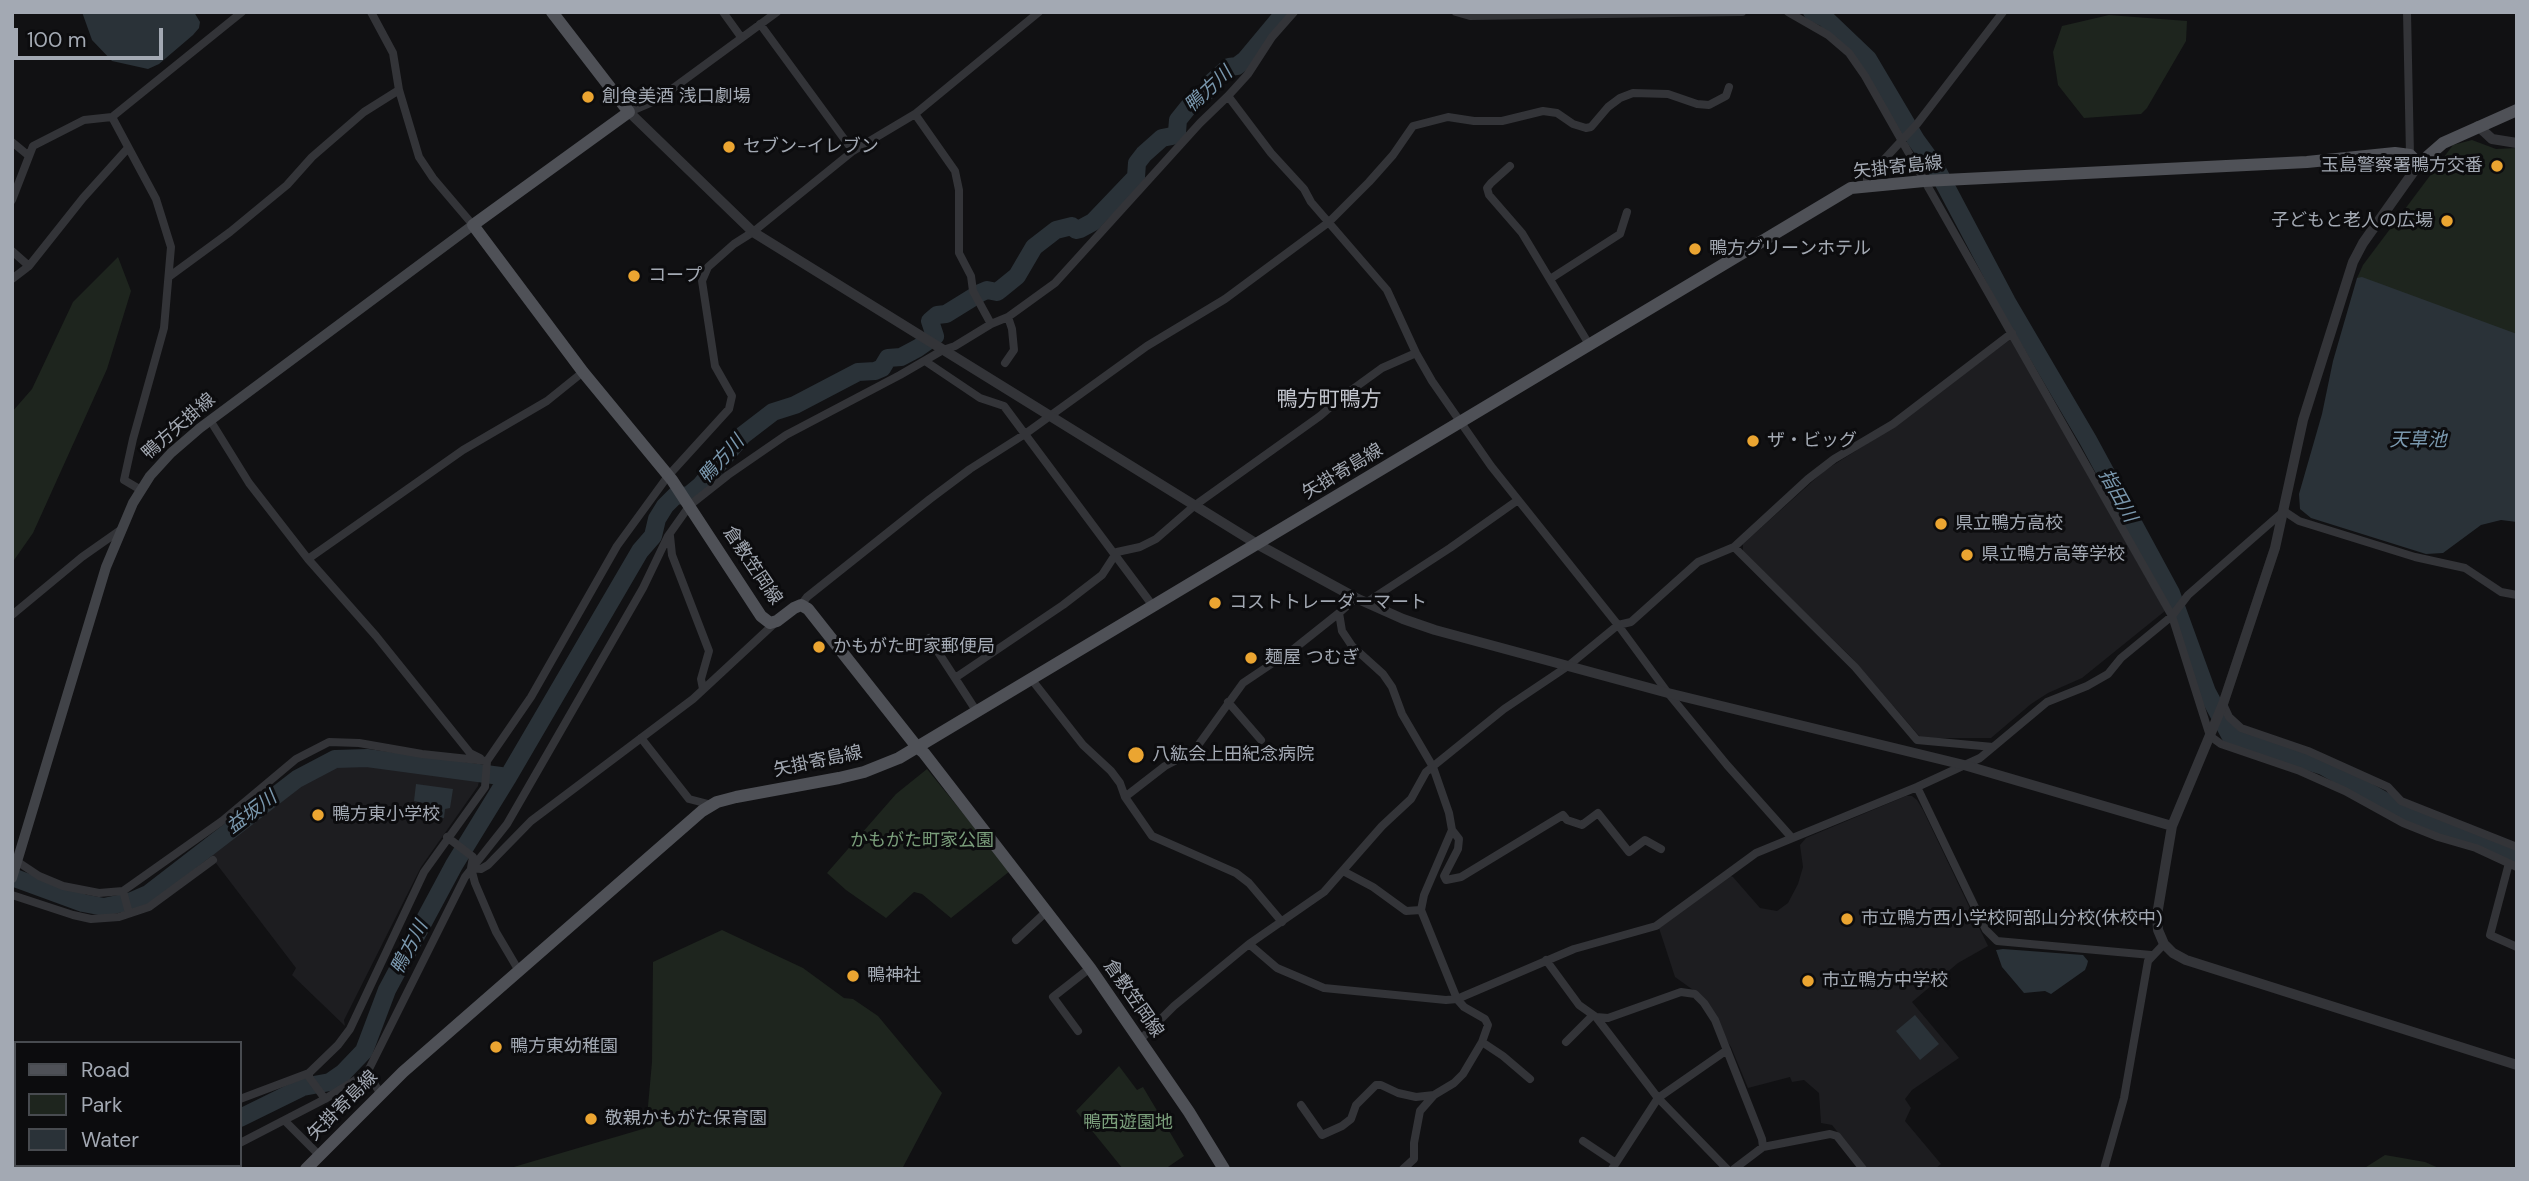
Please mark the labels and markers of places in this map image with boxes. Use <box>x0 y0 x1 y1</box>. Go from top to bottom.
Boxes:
place label: 創食美酒 浅口劇場 <box>602 86 751 108</box>
marker: 創食美酒 浅口劇場 <box>580 89 596 105</box>
place label: セブン-イレブン <box>743 136 879 158</box>
marker: セブン-イレブン <box>721 139 737 155</box>
place label: 玉島警察署鴨方交番 <box>2321 155 2483 177</box>
marker: 玉島警察署鴨方交番 <box>2489 158 2505 174</box>
place label: 子どもと老人の広場 <box>2271 210 2433 232</box>
marker: 子どもと老人の広場 <box>2439 213 2455 229</box>
place label: 鴨方グリーンホテル <box>1709 238 1871 260</box>
marker: 鴨方グリーンホテル <box>1687 241 1703 257</box>
place label: コープ <box>648 265 702 287</box>
marker: コープ <box>626 268 642 284</box>
place label: ザ・ビッグ <box>1767 430 1857 452</box>
marker: ザ・ビッグ <box>1745 433 1761 449</box>
place label: 県立鴨方高校 <box>1955 513 2063 535</box>
marker: 県立鴨方高校 <box>1933 516 1949 532</box>
place label: 県立鴨方高等学校 <box>1981 544 2125 566</box>
marker: 県立鴨方高等学校 <box>1959 547 1975 563</box>
place label: コストトレーダーマート <box>1229 592 1427 614</box>
marker: コストトレーダーマート <box>1207 595 1223 611</box>
place label: かもがた町家郵便局 <box>833 636 995 658</box>
marker: かもがた町家郵便局 <box>811 639 827 655</box>
place label: 麺屋 つむぎ <box>1265 647 1360 669</box>
marker: 麺屋 つむぎ <box>1243 650 1259 666</box>
place label: 八紘会上田紀念病院 <box>1152 744 1314 766</box>
marker: 八紘会上田紀念病院 <box>1126 745 1146 765</box>
place label: 鴨方東小学校 <box>332 804 440 826</box>
marker: 鴨方東小学校 <box>310 807 326 823</box>
place label: 市立鴨方西小学校阿部山分校(休校中) <box>1861 908 2162 930</box>
marker: 市立鴨方西小学校阿部山分校(休校中) <box>1839 911 1855 927</box>
place label: 鴨神社 <box>867 965 921 987</box>
marker: 鴨神社 <box>845 968 861 984</box>
place label: 市立鴨方中学校 <box>1822 970 1948 992</box>
marker: 市立鴨方中学校 <box>1800 973 1816 989</box>
place label: 鴨方東幼稚園 <box>510 1036 618 1058</box>
marker: 鴨方東幼稚園 <box>488 1039 504 1055</box>
place label: 敬親かもがた保育園 <box>605 1108 767 1130</box>
marker: 敬親かもがた保育園 <box>583 1111 599 1127</box>

